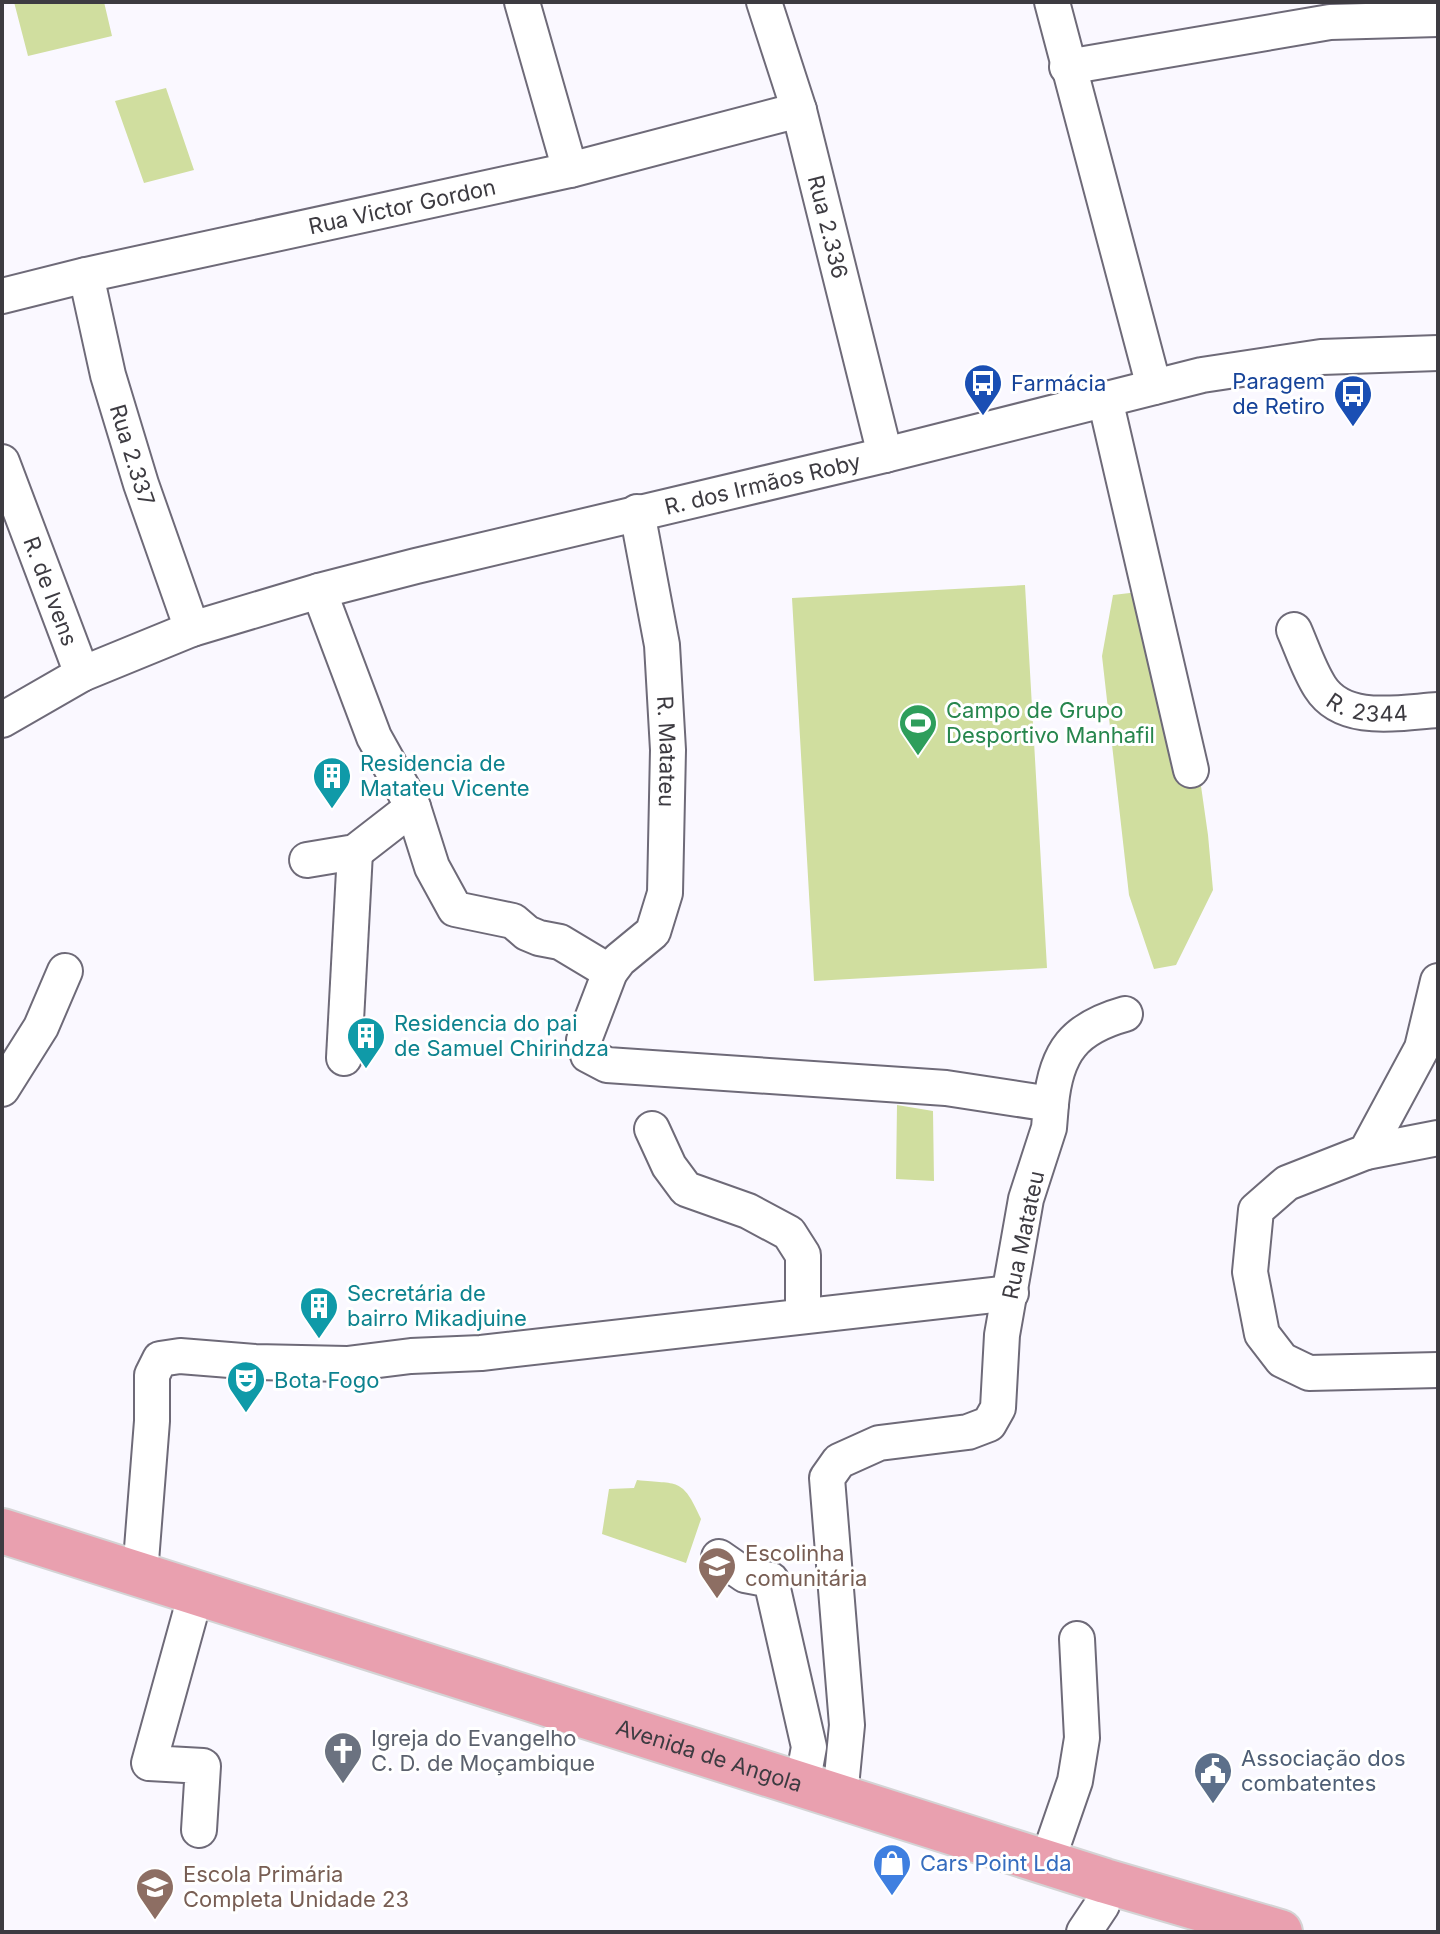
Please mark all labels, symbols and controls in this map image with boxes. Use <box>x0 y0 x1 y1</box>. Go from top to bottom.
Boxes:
street label: Rua 2.336 <box>803 172 854 281</box>
street label: Rua Victor Gordon <box>306 174 498 239</box>
bus stop icon: Farmácia <box>962 362 1004 417</box>
place label: Paragem de Retiro <box>1232 368 1325 419</box>
place label: Farmácia <box>1011 370 1106 396</box>
bus stop icon: Paragem de Retiro <box>1332 373 1374 428</box>
street label: Rua 2.337 <box>105 401 161 509</box>
street label: R. dos Irmãos Roby <box>662 448 863 520</box>
street label: R. de Ivens <box>18 533 83 649</box>
street label: R. 2344 <box>1322 687 1409 727</box>
street label: R. Matateu <box>652 695 681 807</box>
place label: Campo de Grupo Desportivo Manhafil <box>946 697 1155 748</box>
sports icon: Campo de Grupo Desportivo Manhafil <box>897 702 939 757</box>
place label: Residencia de Matateu Vicente <box>360 750 530 801</box>
building icon: Residencia de Matateu Vicente <box>311 755 353 810</box>
place label: Residencia do pai de Samuel Chirindza <box>394 1010 609 1061</box>
building icon: Residencia do pai de Samuel Chirindza <box>345 1015 387 1070</box>
street label: Rua Matateu <box>997 1169 1049 1301</box>
place label: Secretária de bairro Mikadjuine <box>347 1280 527 1331</box>
building icon: Secretária de bairro Mikadjuine <box>298 1285 340 1340</box>
theatre icon: Bota Fogo <box>225 1359 267 1414</box>
place label: Bota Fogo <box>274 1367 379 1393</box>
place label: Escolinha comunitária <box>745 1540 867 1591</box>
school or university icon: Escolinha comunitária <box>696 1545 738 1600</box>
street label: Avenida de Angola <box>613 1714 806 1797</box>
place label: Igreja do Evangelho C. D. de Moçambique <box>371 1725 595 1776</box>
church icon: Igreja do Evangelho C. D. de Moçambique <box>322 1730 364 1785</box>
place label: Associação dos combatentes <box>1241 1745 1406 1796</box>
public building icon: Associação dos combatentes <box>1192 1750 1234 1805</box>
shop icon: Cars Point Lda <box>871 1842 913 1897</box>
place label: Cars Point Lda <box>920 1850 1072 1876</box>
place label: Escola Primária Completa Unidade 23 <box>183 1861 409 1912</box>
school or university icon: Escola Primária Completa Unidade 23 <box>134 1866 176 1921</box>

